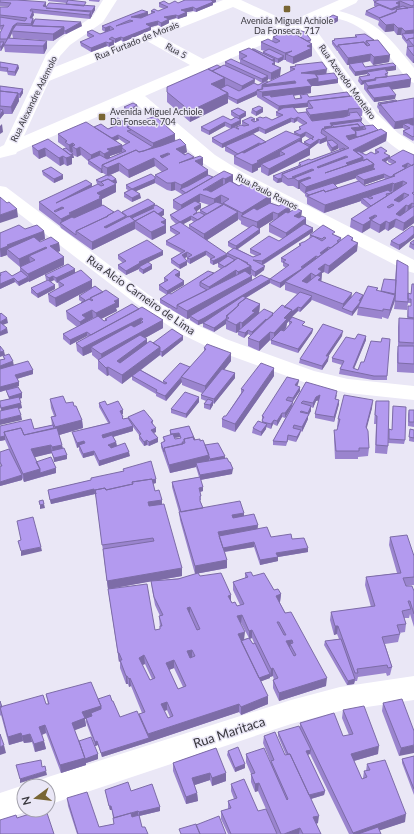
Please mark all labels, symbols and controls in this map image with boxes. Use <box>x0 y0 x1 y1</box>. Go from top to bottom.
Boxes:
marker: Avenida Miguel Achiole Da Fonseca, 717 <box>282 4 292 14</box>
place label: Avenida Miguel Achiole Da Fonseca, 717 <box>241 15 333 36</box>
street label: Rua Furtado de Morais <box>93 19 180 62</box>
street label: Rua 5 <box>164 40 189 61</box>
street label: Rua Azevedo Monteiro <box>317 42 378 121</box>
street label: Rua Alexandre Ademolo <box>8 54 59 144</box>
place label: Avenida Miguel Achiole Da Fonseca, 704 <box>110 106 203 127</box>
marker: Avenida Miguel Achiole Da Fonseca, 704 <box>97 112 107 122</box>
street label: Rua Paulo Ramos <box>234 171 300 212</box>
street label: Rua Alcio Carneiro de Lima <box>85 252 198 337</box>
street label: Rua Maritaca <box>191 713 267 751</box>
north arrow <box>16 778 56 818</box>
text: N <box>18 795 33 806</box>

